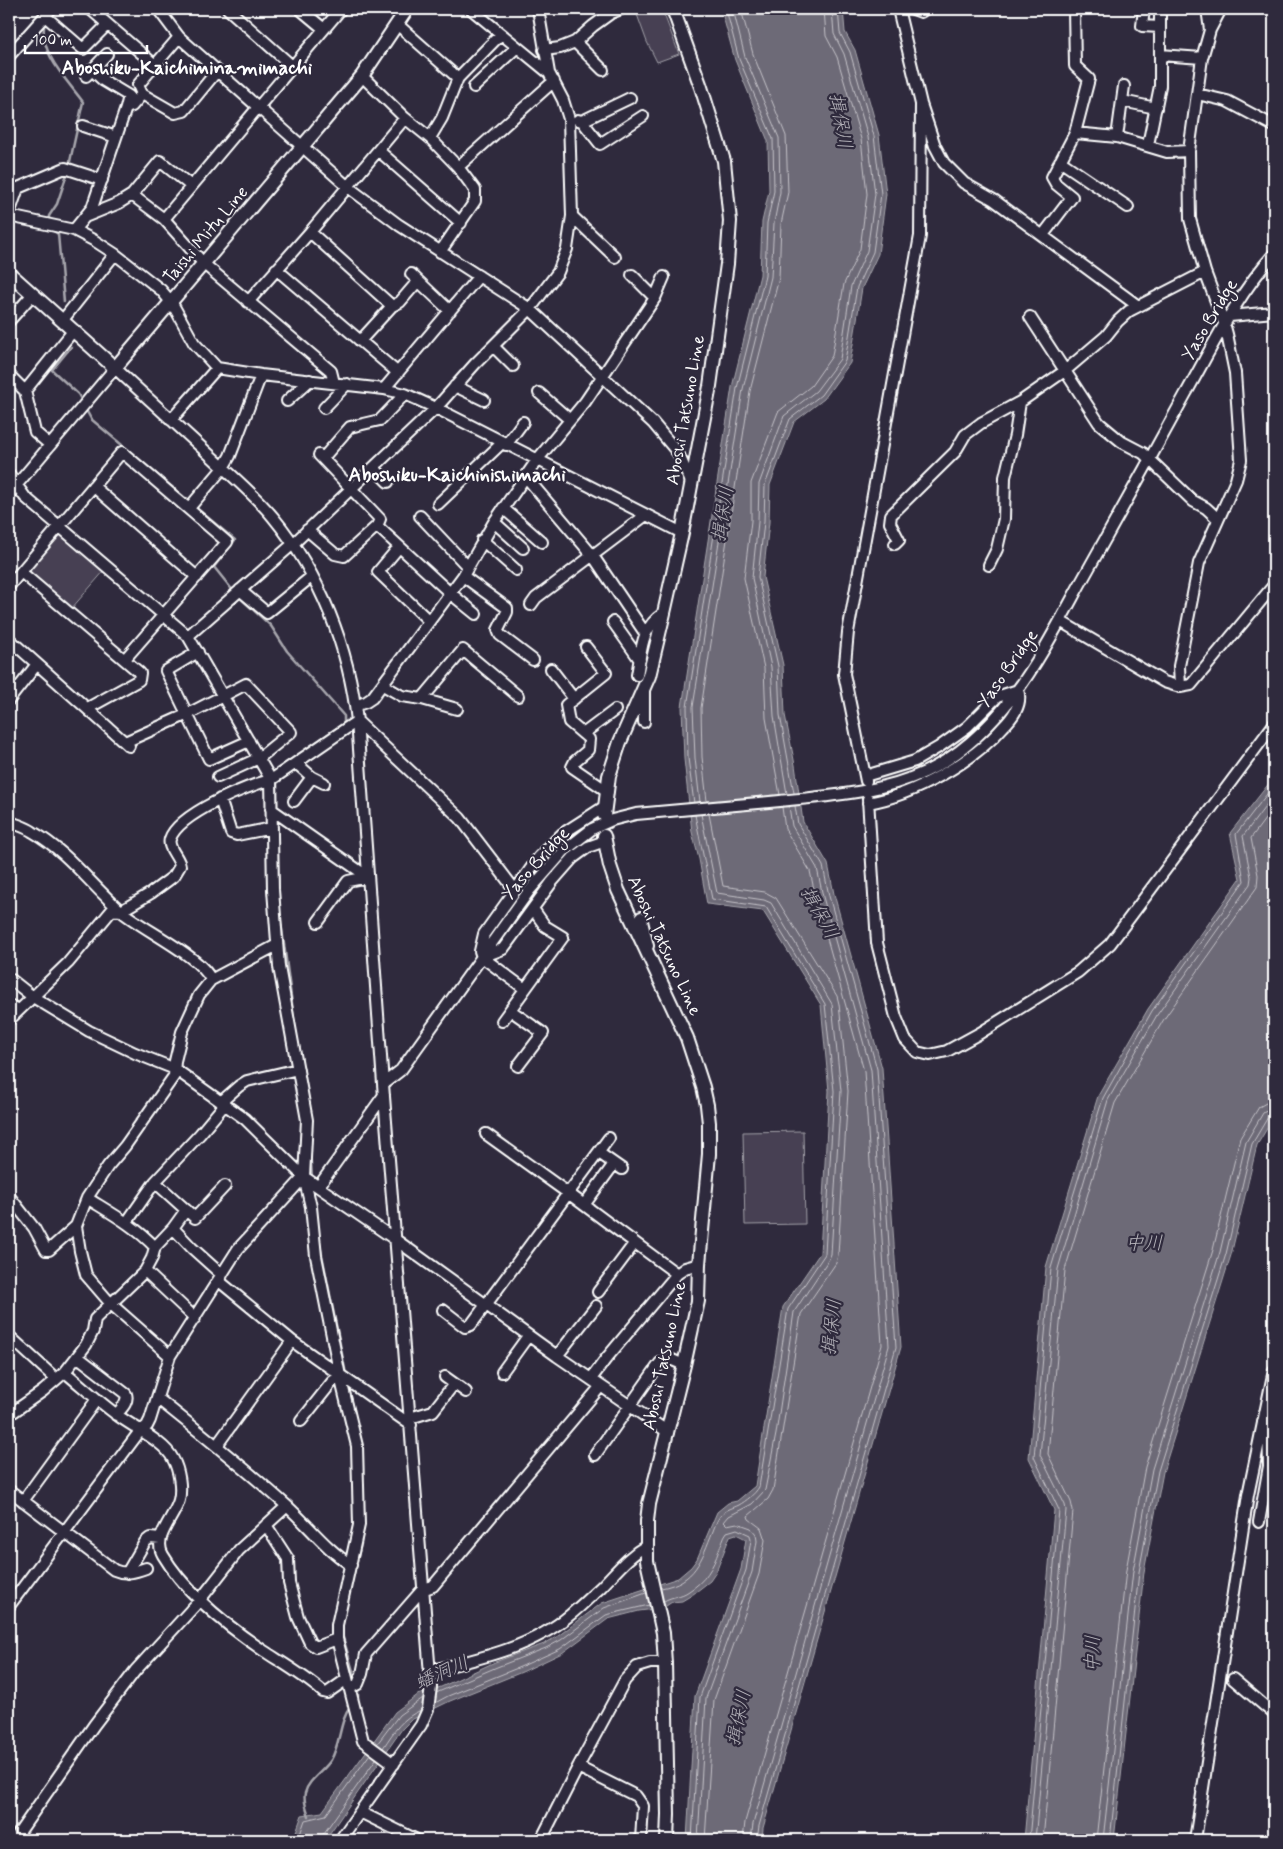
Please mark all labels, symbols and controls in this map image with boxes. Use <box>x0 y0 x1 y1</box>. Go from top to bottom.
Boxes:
scale bar <box>25 22 148 54</box>
text: 100 m <box>32 31 72 51</box>
district label: Aboshiku-Kaichiminamimachi <box>62 55 313 82</box>
water label: 揖保川 <box>823 91 857 151</box>
street label: Taishi Mitu Line <box>158 181 254 289</box>
street label: Yaso Bridge <box>1176 275 1245 366</box>
street label: Aboshi Tatsuno Line <box>661 333 711 487</box>
district label: Aboshiku-Kaichinishimachi <box>348 462 566 489</box>
water label: 揖保川 <box>706 484 740 544</box>
street label: Yaso Bridge <box>972 625 1045 714</box>
street label: Yaso Bridge <box>497 822 576 907</box>
street label: Aboshi Tatsuno Line <box>621 872 707 1020</box>
water label: 揖保川 <box>794 882 844 944</box>
water label: 中川 <box>1125 1231 1163 1256</box>
street label: Aboshi Tatsuno Line <box>637 1279 693 1433</box>
water label: 揖保川 <box>817 1297 847 1357</box>
water label: 中川 <box>1080 1635 1106 1673</box>
water label: 蟠洞川 <box>411 1650 473 1696</box>
water label: 揖保川 <box>721 1688 757 1748</box>

